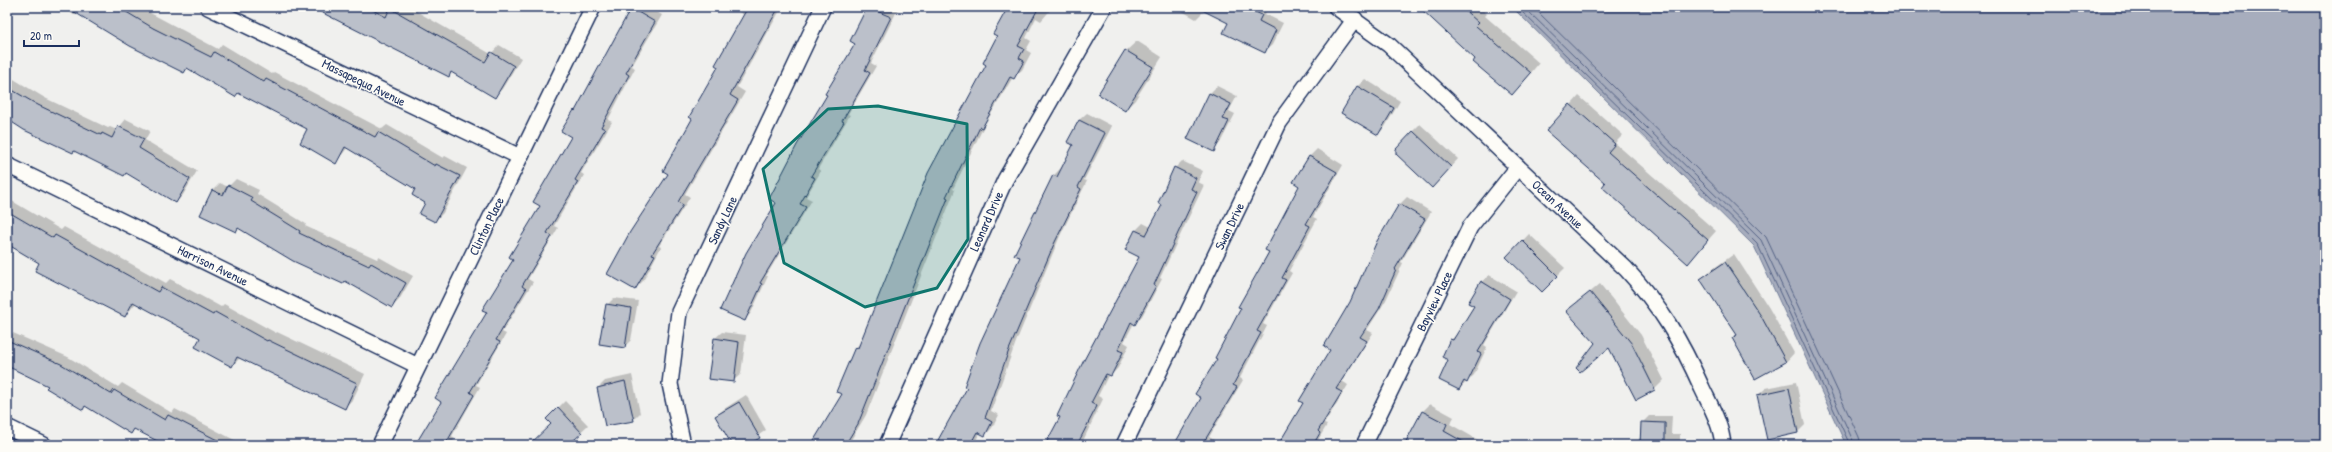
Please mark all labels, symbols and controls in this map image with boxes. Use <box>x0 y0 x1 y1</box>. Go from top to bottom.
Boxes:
scale bar <box>24 22 79 48</box>
text: 20 m <box>30 27 52 44</box>
street label: Massapequa Avenue <box>319 54 409 110</box>
street label: Ocean Avenue <box>1528 175 1588 233</box>
street label: Leonard Drive <box>965 188 1007 254</box>
street label: Sandy Lane <box>703 193 741 247</box>
street label: Clinton Place <box>464 194 508 258</box>
street label: Swan Drive <box>1210 199 1248 253</box>
street label: Harrison Avenue <box>175 240 251 290</box>
street label: Bayview Place <box>1412 268 1456 334</box>

